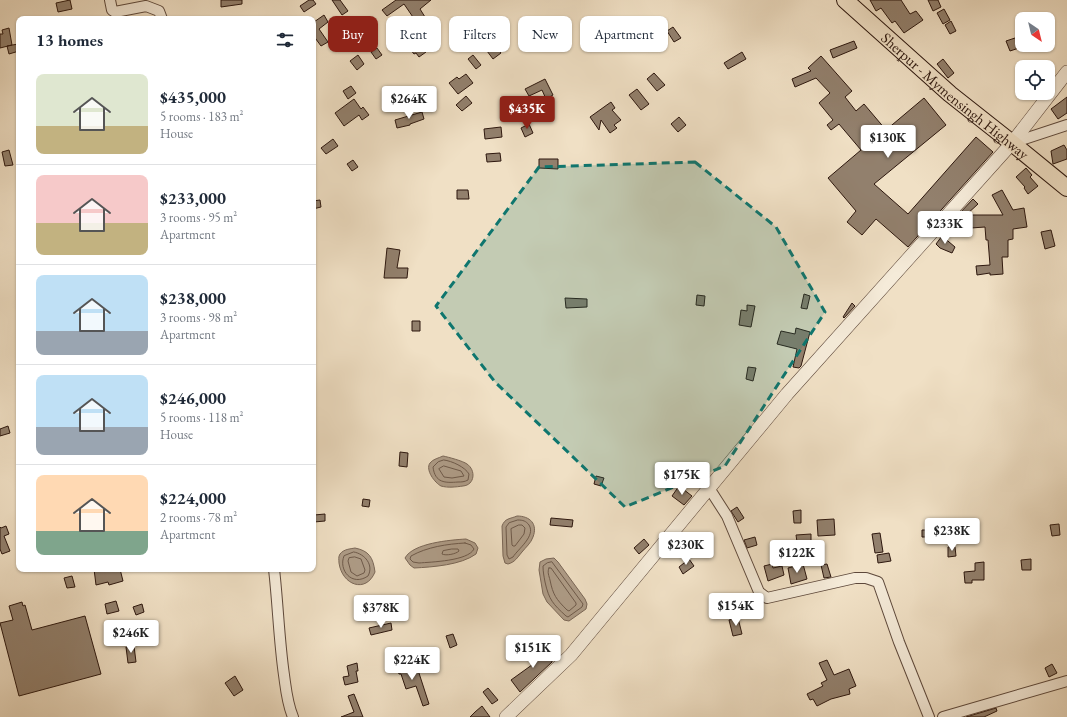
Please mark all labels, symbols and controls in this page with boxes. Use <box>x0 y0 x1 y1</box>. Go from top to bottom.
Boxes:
north arrow <box>1015 12 1055 52</box>
map controls <box>1015 12 1055 100</box>
chip: Buy <box>328 16 378 52</box>
chip: Rent <box>386 16 441 52</box>
chip: Filters <box>449 16 510 52</box>
chip: New <box>518 16 572 52</box>
chip: Apartment <box>580 16 668 52</box>
street label: Sherpur - Mymensingh Highway <box>878 28 1034 163</box>
text: 13 homes <box>36 29 103 51</box>
icon: filters <box>274 29 296 51</box>
button: locate <box>1015 60 1055 100</box>
text: $435,000 <box>160 86 226 108</box>
pin: $264K <box>381 86 437 120</box>
icon: home <box>68 90 116 138</box>
text: $264K <box>391 90 427 107</box>
pin: $435K <box>499 96 555 130</box>
text: $435K <box>509 100 545 117</box>
text: 5 rooms · 183 m² <box>160 108 244 125</box>
text: House <box>160 125 193 142</box>
pin: $130K <box>860 125 916 159</box>
text: $130K <box>870 129 906 146</box>
text: $233,000 <box>160 187 226 209</box>
icon: home <box>68 191 116 239</box>
text: 3 rooms · 95 m² <box>160 209 237 226</box>
pin: $233K <box>917 211 973 245</box>
text: $233K <box>927 215 963 232</box>
text: Apartment <box>160 226 215 243</box>
text: $238,000 <box>160 287 226 309</box>
icon: home <box>68 291 116 339</box>
text: 3 rooms · 98 m² <box>160 309 237 326</box>
text: Apartment <box>160 326 215 343</box>
text: $246,000 <box>160 387 226 409</box>
icon: home <box>68 391 116 439</box>
text: 5 rooms · 118 m² <box>160 409 244 426</box>
text: House <box>160 426 193 443</box>
pin: $175K <box>654 462 710 496</box>
text: $175K <box>664 466 700 483</box>
text: $224,000 <box>160 487 226 509</box>
icon: home <box>68 491 116 539</box>
text: 2 rooms · 78 m² <box>160 509 237 526</box>
pin: $238K <box>924 518 980 552</box>
text: $238K <box>934 522 970 539</box>
text: Apartment <box>160 526 215 543</box>
pin: $230K <box>658 532 714 566</box>
text: $230K <box>668 536 704 553</box>
pin: $122K <box>769 540 825 574</box>
text: $122K <box>779 544 815 561</box>
pin: $154K <box>708 593 764 627</box>
pin: $378K <box>353 595 409 629</box>
text: $154K <box>718 597 754 614</box>
text: $378K <box>363 599 399 616</box>
pin: $246K <box>103 620 159 654</box>
text: $246K <box>113 624 149 641</box>
pin: $151K <box>505 635 561 669</box>
text: $151K <box>515 639 551 656</box>
pin: $224K <box>384 647 440 681</box>
text: $224K <box>394 651 430 668</box>

